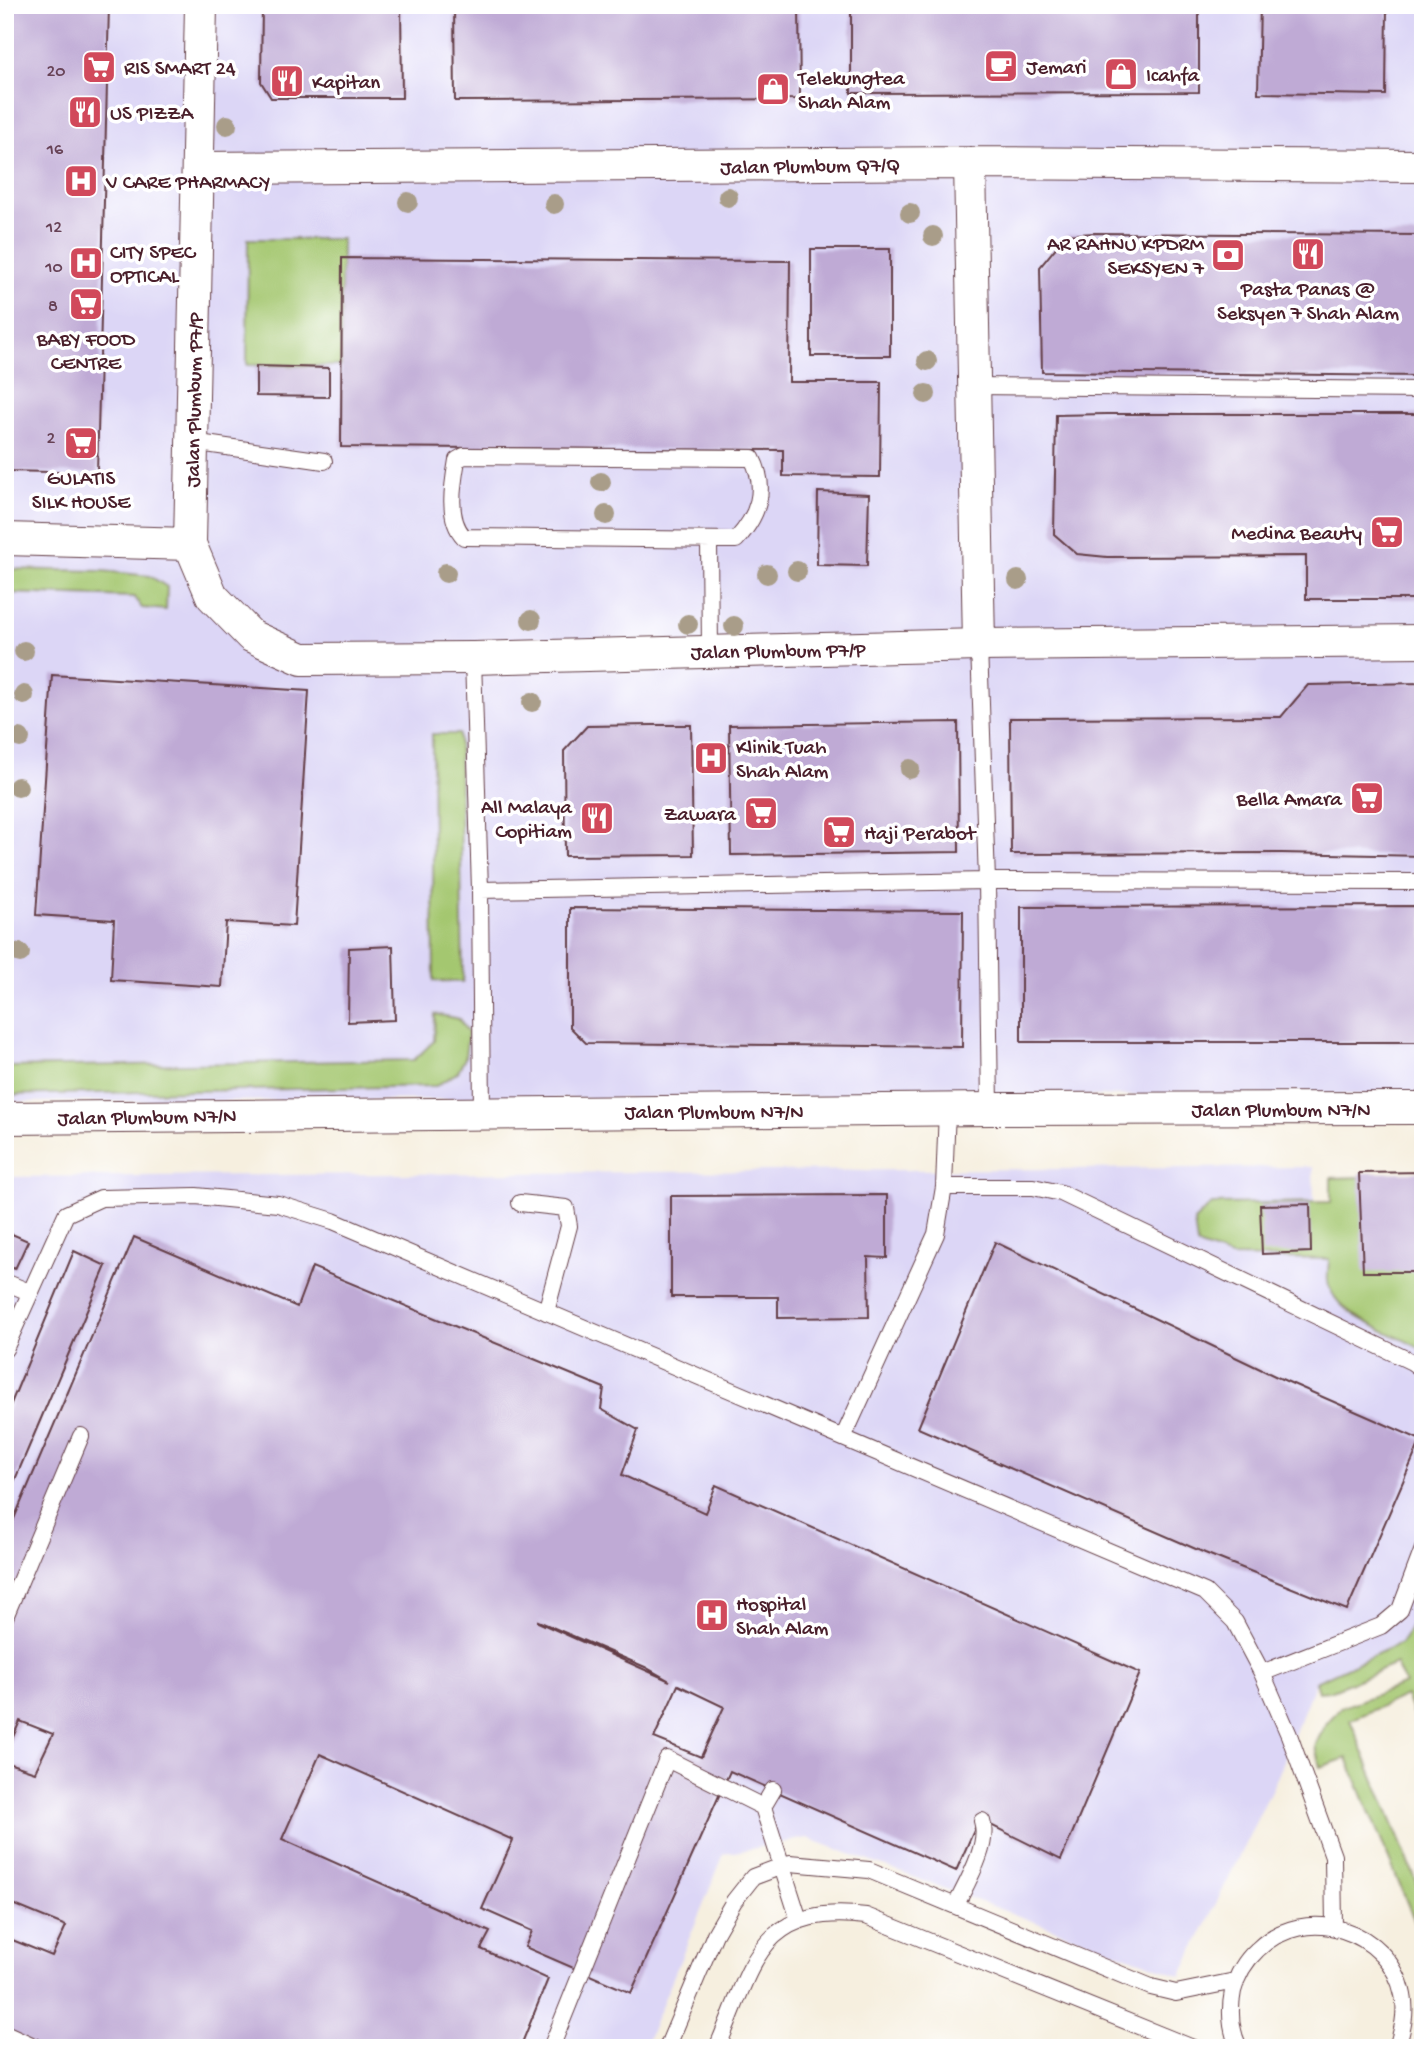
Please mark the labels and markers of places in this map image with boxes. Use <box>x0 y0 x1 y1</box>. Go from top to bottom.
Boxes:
cafe icon: Jemari <box>982 47 1020 85</box>
supermarket icon: RIS SMART 24 <box>80 48 118 86</box>
shop icon: Icahfa <box>1102 55 1140 93</box>
place label: Jemari <box>1026 57 1087 82</box>
place label: RIS SMART 24 <box>124 58 236 83</box>
restaurant icon: Kapitan <box>268 62 306 100</box>
place label: Icahfa <box>1146 65 1201 90</box>
place label: Telekungtea Shah Alam <box>797 68 906 117</box>
shop icon: Telekungtea Shah Alam <box>754 70 792 108</box>
place label: Kapitan <box>312 72 380 97</box>
restaurant icon: US PIZZA <box>66 93 104 131</box>
place label: US PIZZA <box>110 103 195 128</box>
hospital icon: V CARE PHARMACY <box>62 162 100 200</box>
place label: V CARE PHARMACY <box>105 172 271 197</box>
place label: AR RAHNU KPDRM SEKSYEN 7 <box>1047 234 1205 283</box>
restaurant icon: Pasta Panas @ Seksyen 7 Shah Alam <box>1289 235 1327 273</box>
bank icon: AR RAHNU KPDRM SEKSYEN 7 <box>1209 236 1247 274</box>
place label: CITY SPEC OPTICAL <box>110 242 197 291</box>
hospital icon: CITY SPEC OPTICAL <box>67 244 105 282</box>
place label: Pasta Panas @ Seksyen 7 Shah Alam <box>1217 279 1399 328</box>
supermarket icon: BABY FOOD CENTRE <box>67 285 105 323</box>
place label: BABY FOOD CENTRE <box>36 329 135 378</box>
supermarket icon: GULATIS SILK HOUSE <box>62 424 100 462</box>
place label: GULATIS SILK HOUSE <box>32 468 131 517</box>
supermarket icon: Medina Beauty <box>1368 513 1406 551</box>
place label: Medina Beauty <box>1231 523 1362 548</box>
place label: Klinik Tuah Shah Alam <box>736 737 829 786</box>
hospital icon: Klinik Tuah Shah Alam <box>692 739 730 777</box>
supermarket icon: Bella Amara <box>1348 779 1386 817</box>
place label: Bella Amara <box>1235 789 1343 814</box>
supermarket icon: Zawara <box>742 794 780 832</box>
place label: All Malaya Copitiam <box>481 797 573 846</box>
restaurant icon: All Malaya Copitiam <box>578 799 616 837</box>
place label: Zawara <box>664 804 737 829</box>
supermarket icon: Haji Perabot <box>820 813 858 851</box>
place label: Haji Perabot <box>864 823 978 848</box>
place label: Hospital Shah Alam <box>736 1594 829 1643</box>
hospital icon: Hospital Shah Alam <box>693 1596 731 1634</box>

